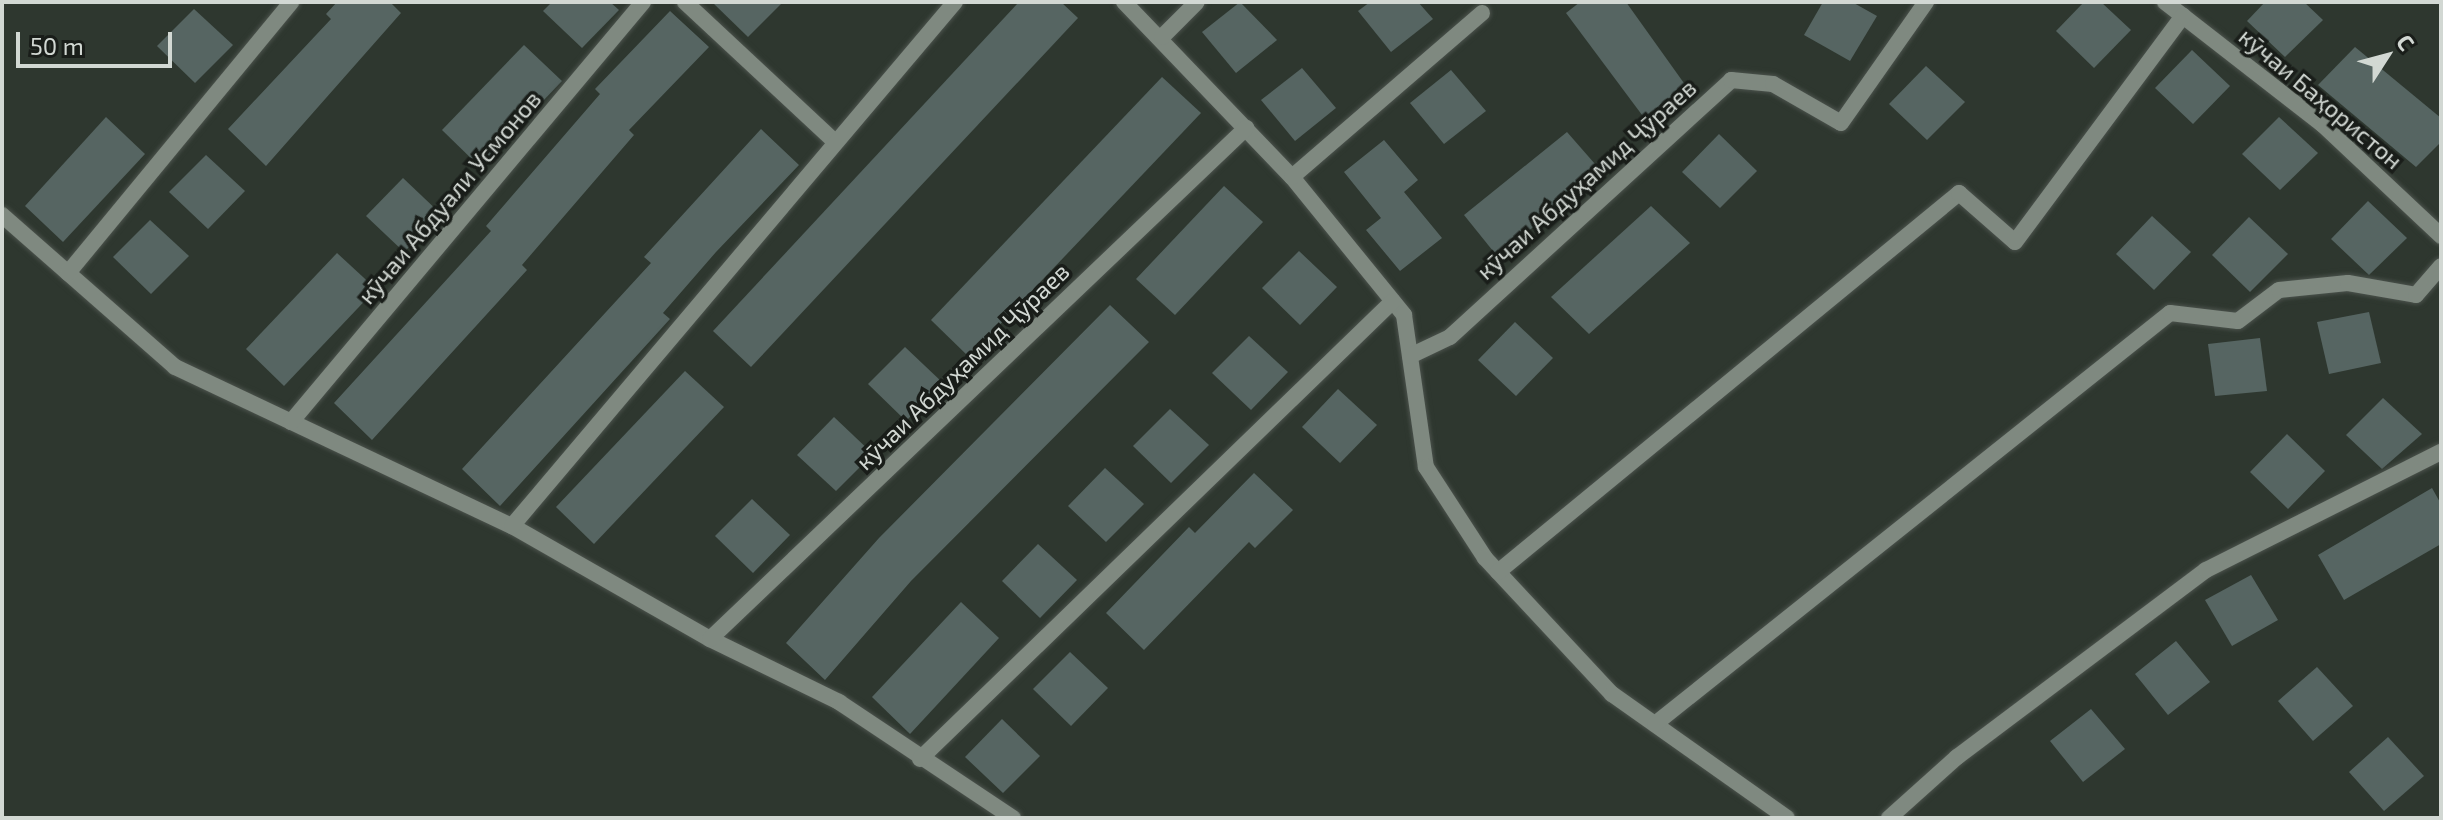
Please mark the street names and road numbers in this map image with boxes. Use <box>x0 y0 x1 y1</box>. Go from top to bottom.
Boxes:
street label: кӯчаи Баҳористон <box>2233 21 2409 175</box>
street label: кӯчаи Абдуҳамид Ҷӯраев <box>1470 73 1702 285</box>
street label: кӯчаи Абдуали Усмонов <box>351 85 547 309</box>
street label: кӯчаи Абдуҳамид Ҷӯраев <box>849 256 1075 476</box>

